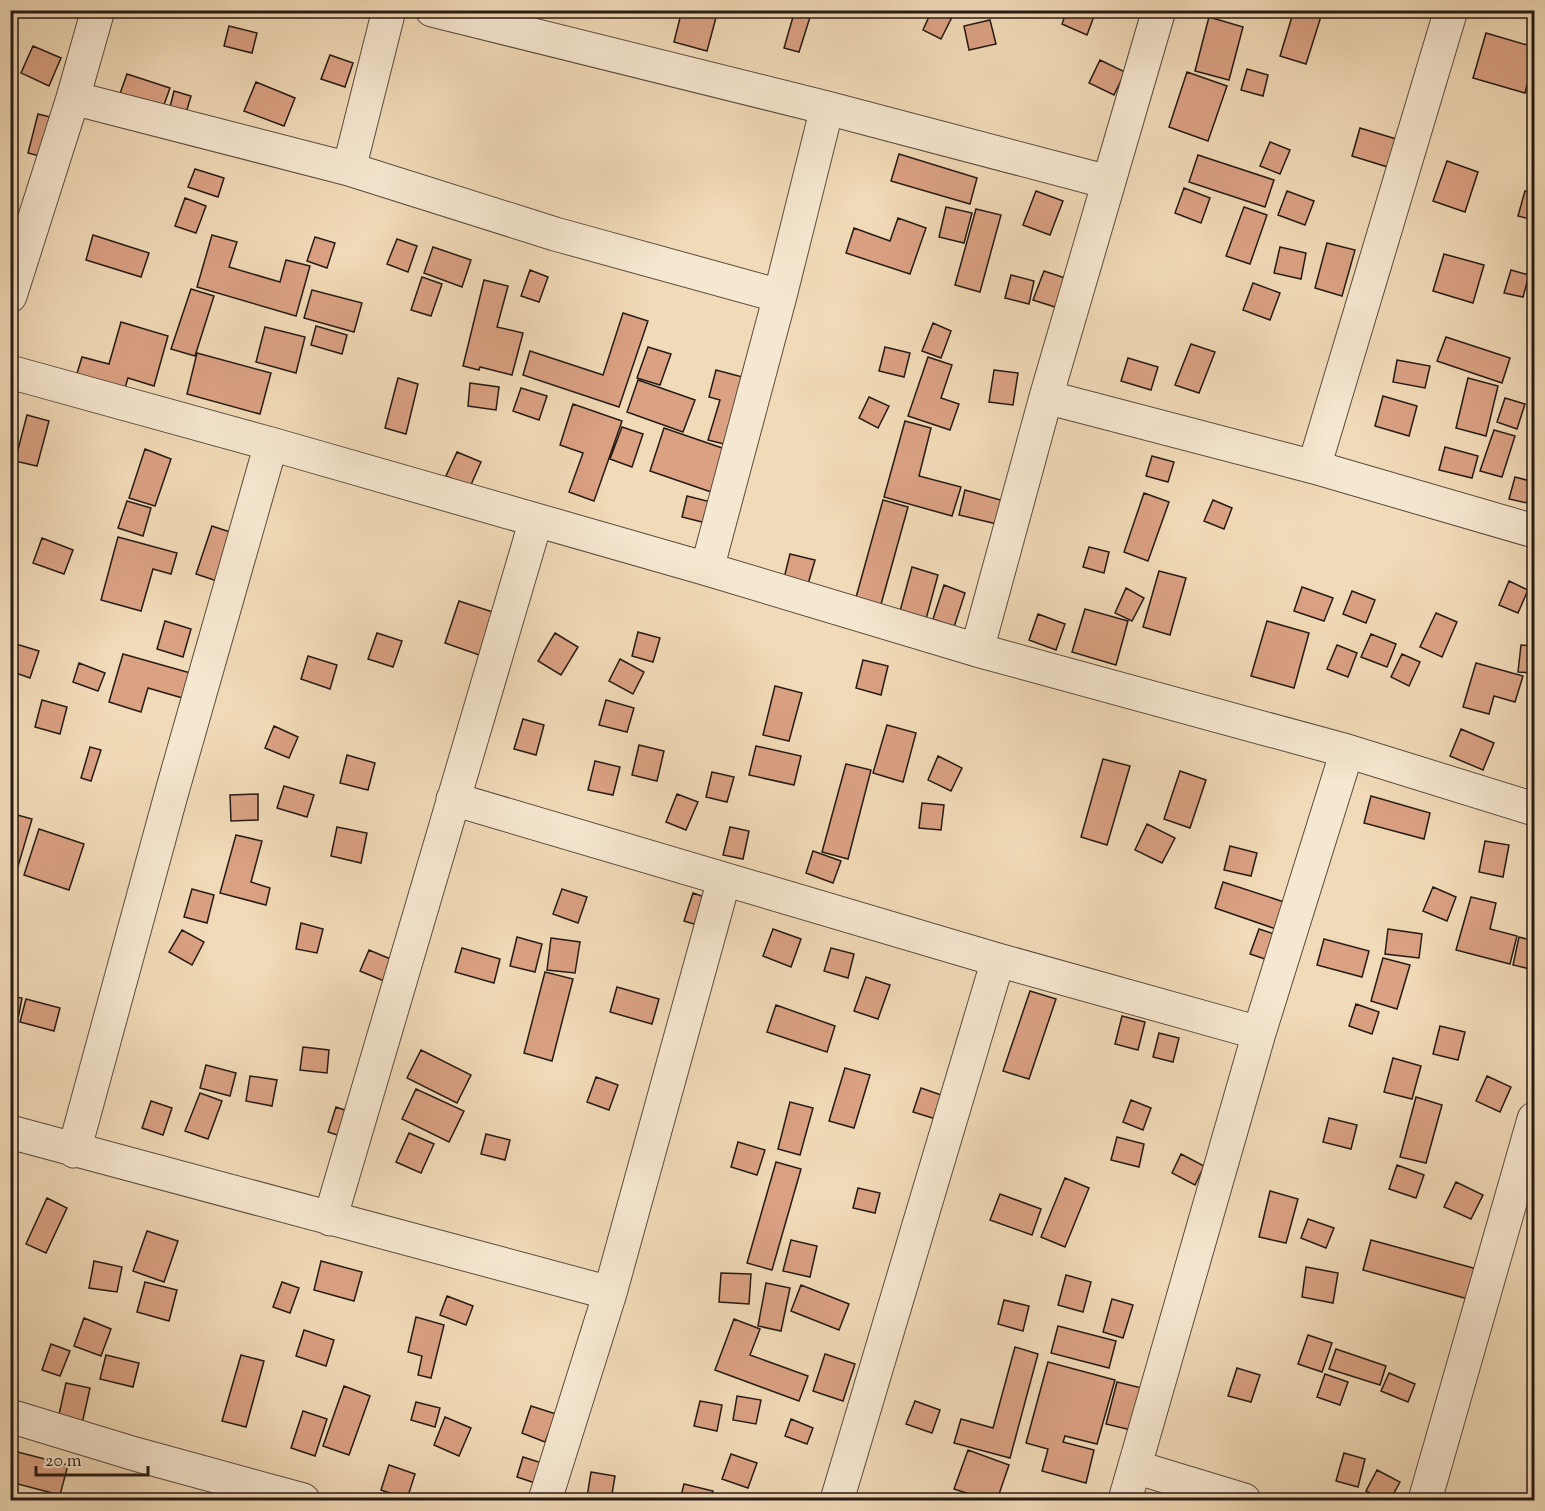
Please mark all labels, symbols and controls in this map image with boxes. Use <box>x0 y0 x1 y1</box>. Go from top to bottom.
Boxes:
scale bar <box>36 1439 148 1477</box>
text: 20 m <box>45 1449 82 1475</box>

